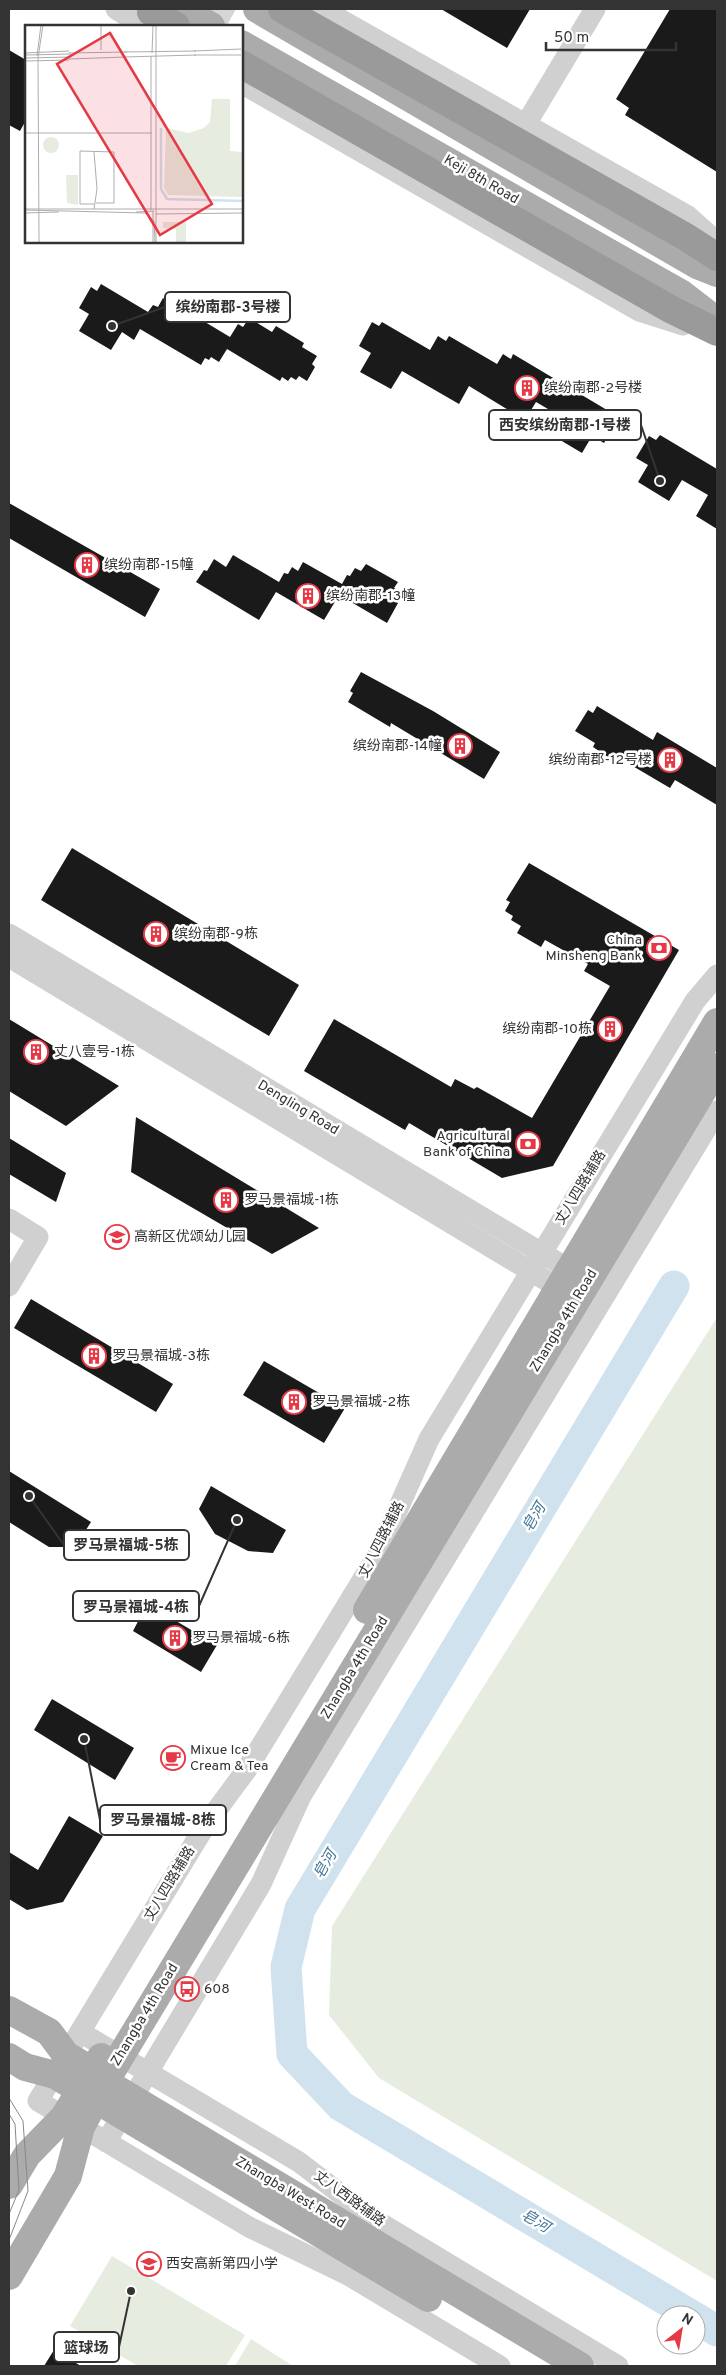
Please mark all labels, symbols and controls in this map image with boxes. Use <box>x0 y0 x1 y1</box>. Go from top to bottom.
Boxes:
scale bar <box>546 20 676 52</box>
inset map <box>25 25 242 242</box>
text: 50 m <box>554 29 589 48</box>
street label: Keji 8th Road <box>440 152 522 208</box>
callout: 缤纷南郡-3号楼 <box>165 292 290 322</box>
text: 缤纷南郡-3号楼 <box>175 299 281 318</box>
building icon: 缤纷南郡-2号楼 <box>514 375 540 401</box>
place label: 缤纷南郡-2号楼 <box>544 380 642 397</box>
callout: 西安缤纷南郡-1号楼 <box>489 410 641 440</box>
text: 西安缤纷南郡-1号楼 <box>499 417 631 436</box>
building icon: 缤纷南郡-15幢 <box>74 552 100 578</box>
place label: 缤纷南郡-15幢 <box>104 556 194 574</box>
building icon: 缤纷南郡-13幢 <box>295 583 321 609</box>
place label: 缤纷南郡-13幢 <box>326 587 415 605</box>
building icon: 缤纷南郡-14幢 <box>447 733 473 759</box>
place label: 缤纷南郡-14幢 <box>353 737 442 755</box>
building icon: 缤纷南郡-12号楼 <box>657 747 683 773</box>
place label: 缤纷南郡-12号楼 <box>549 752 652 769</box>
building icon: 缤纷南郡-9栋 <box>143 921 169 947</box>
place label: 缤纷南郡-9栋 <box>174 925 258 943</box>
place label: China Minsheng Bank <box>546 932 642 965</box>
bank icon: China Minsheng Bank <box>646 935 672 961</box>
building icon: 缤纷南郡-10栋 <box>597 1016 623 1042</box>
place label: 缤纷南郡-10栋 <box>502 1020 592 1038</box>
building icon: 丈八壹号-1栋 <box>23 1039 49 1065</box>
place label: 丈八壹号-1栋 <box>54 1043 135 1061</box>
street label: Dengling Road <box>254 1077 342 1139</box>
place label: Agricultural Bank of China <box>423 1128 510 1161</box>
bank icon: Agricultural Bank of China <box>515 1131 541 1157</box>
street label: 丈八四路辅路 <box>552 1148 610 1228</box>
building icon: 罗马景福城-1栋 <box>213 1187 239 1213</box>
place label: 罗马景福城-1栋 <box>244 1191 339 1209</box>
school or university icon: 高新区优颂幼儿园 <box>104 1224 130 1250</box>
place label: 高新区优颂幼儿园 <box>134 1228 246 1246</box>
street label: Zhangba 4th Road <box>527 1267 601 1375</box>
building icon: 罗马景福城-3栋 <box>81 1343 107 1369</box>
place label: 罗马景福城-3栋 <box>112 1347 210 1365</box>
building icon: 罗马景福城-2栋 <box>281 1389 307 1415</box>
place label: 罗马景福城-2栋 <box>312 1393 410 1411</box>
water label: 皂河 <box>519 1498 552 1536</box>
street label: 丈八四路辅路 <box>355 1499 409 1581</box>
callout: 罗马景福城-5栋 <box>64 1530 189 1560</box>
text: 罗马景福城-5栋 <box>73 1536 179 1556</box>
callout: 罗马景福城-4栋 <box>73 1591 199 1621</box>
text: 罗马景福城-4栋 <box>83 1598 189 1618</box>
street label: Zhangba 4th Road <box>318 1614 392 1722</box>
building icon: 罗马景福城-6栋 <box>162 1625 188 1651</box>
place label: 罗马景福城-6栋 <box>192 1629 290 1647</box>
place label: Mixue Ice Cream & Tea <box>190 1742 268 1775</box>
cafe icon: Mixue Ice Cream & Tea <box>160 1745 186 1771</box>
callout: 罗马景福城-8栋 <box>100 1805 226 1835</box>
text: 罗马景福城-8栋 <box>110 1811 216 1831</box>
street label: 丈八四路辅路 <box>141 1844 199 1924</box>
water label: 皂河 <box>310 1845 343 1883</box>
street label: Zhangba 4th Road <box>108 1961 182 2069</box>
bus stop icon: 608 <box>174 1976 200 2002</box>
place label: 608 <box>204 1981 230 1998</box>
street label: Zhangba West Road <box>232 2153 348 2233</box>
street label: 丈八西路辅路 <box>310 2167 388 2231</box>
water label: 皂河 <box>517 2206 555 2239</box>
school or university icon: 西安高新第四小学 <box>136 2251 162 2277</box>
place label: 西安高新第四小学 <box>166 2255 278 2273</box>
north arrow <box>656 2305 706 2355</box>
text: N <box>678 2310 696 2330</box>
callout: 篮球场 <box>54 2332 119 2362</box>
text: 篮球场 <box>63 2339 109 2359</box>

